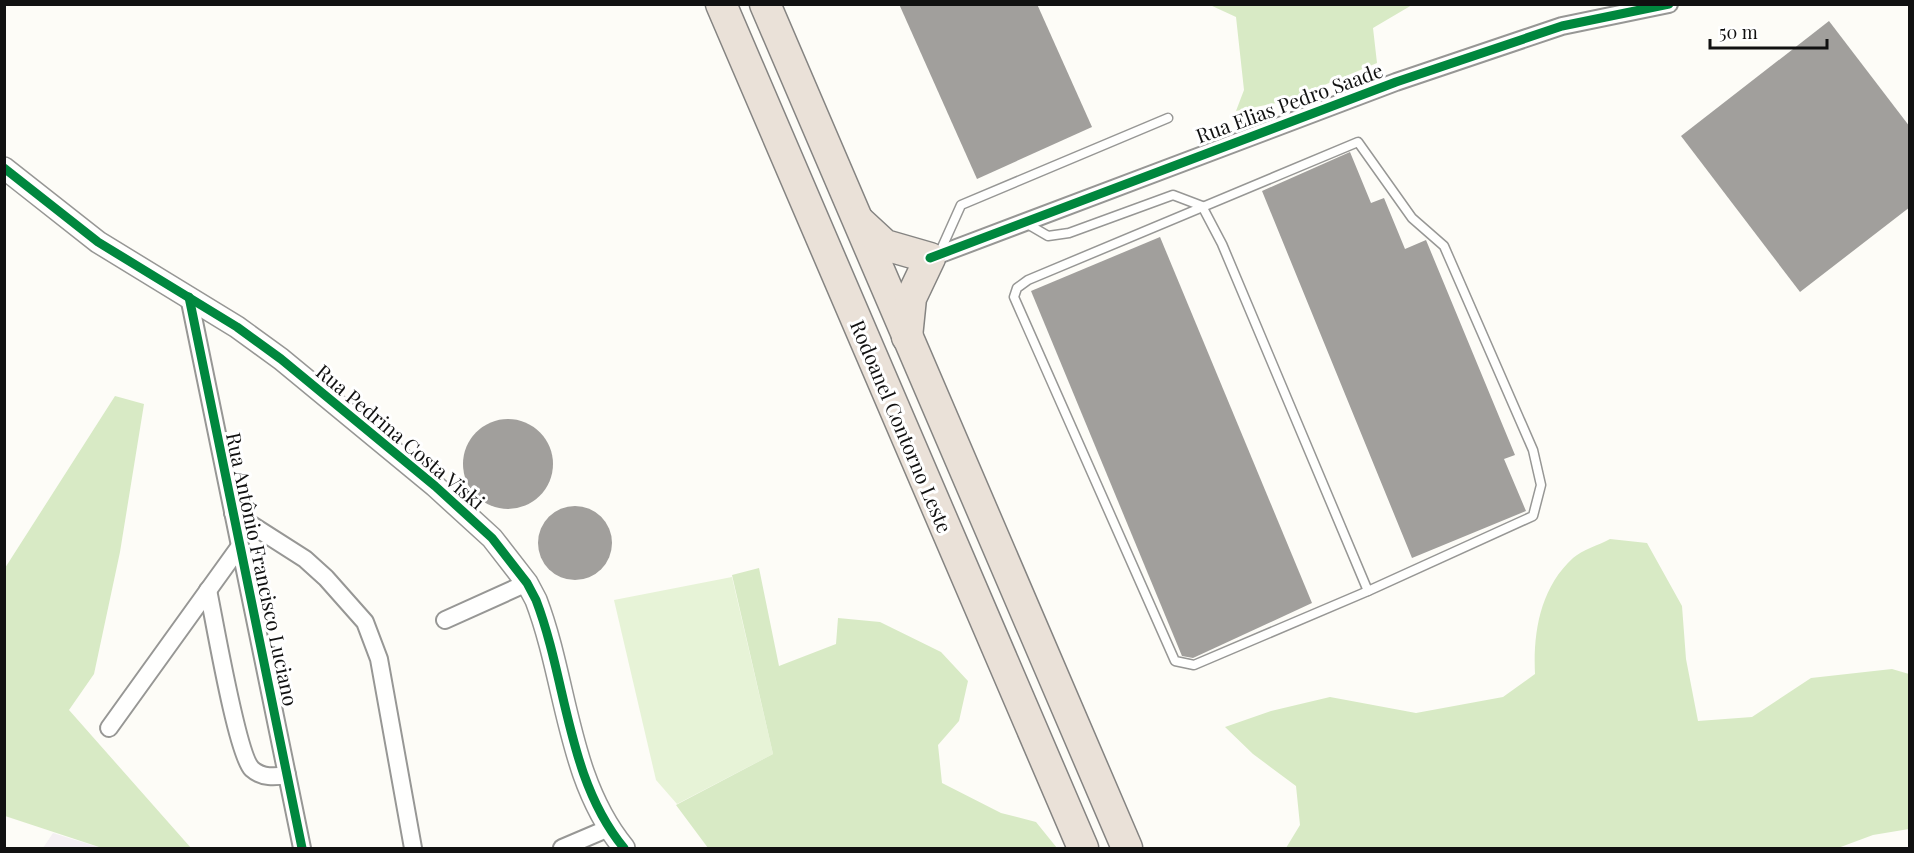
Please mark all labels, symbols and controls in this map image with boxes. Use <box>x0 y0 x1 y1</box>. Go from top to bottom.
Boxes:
scale bar <box>1710 12 1827 50</box>
text: 50 m <box>1719 20 1758 44</box>
street label: Rua Elias Pedro Saade <box>1192 56 1386 148</box>
street label: Rodoanel Contorno Leste <box>845 315 959 537</box>
street label: Rua Pedrina Costa Viski <box>311 357 491 515</box>
street label: Rua Antônio Francisco Luciano <box>221 430 305 708</box>

